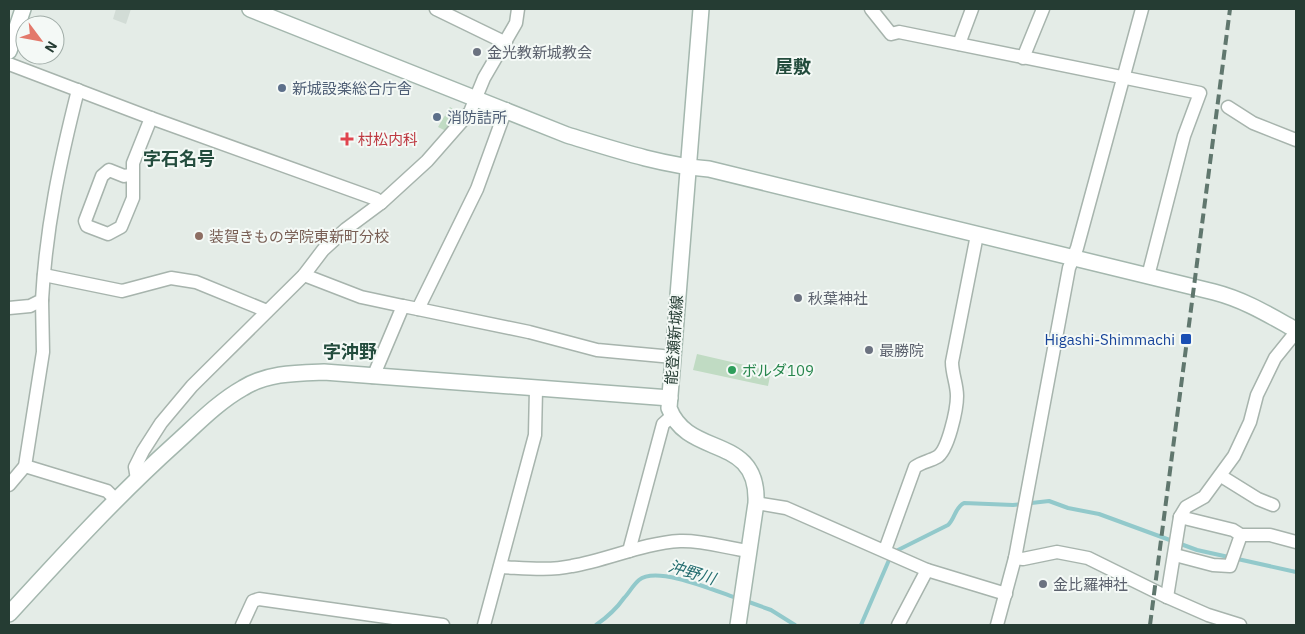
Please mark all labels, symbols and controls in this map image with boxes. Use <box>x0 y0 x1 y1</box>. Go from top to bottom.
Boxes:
north arrow <box>15 15 65 65</box>
text: N <box>41 38 61 56</box>
place label: 金光教新城教会 <box>487 43 592 62</box>
marker: 金光教新城教会 <box>471 46 483 58</box>
district label: 屋敷 <box>775 55 811 78</box>
place label: 新城設楽総合庁舎 <box>292 79 412 98</box>
marker: 新城設楽総合庁舎 <box>276 82 288 94</box>
place label: 消防詰所 <box>447 108 507 127</box>
marker: 消防詰所 <box>431 111 443 123</box>
place label: 村松内科 <box>358 130 418 149</box>
marker: 村松内科 <box>340 132 354 146</box>
district label: 字石名号 <box>143 147 215 170</box>
place label: 装賀きもの学院東新町分校 <box>209 227 389 246</box>
marker: 装賀きもの学院東新町分校 <box>193 230 205 242</box>
place label: 秋葉神社 <box>808 289 868 308</box>
marker: 秋葉神社 <box>792 292 804 304</box>
street label: 能登瀬新城線 <box>661 294 687 386</box>
place label: Higashi-Shimmachi <box>1044 330 1175 349</box>
marker: Higashi-Shimmachi <box>1179 332 1193 346</box>
district label: 字沖野 <box>323 340 377 363</box>
place label: 最勝院 <box>879 341 924 360</box>
marker: 最勝院 <box>863 344 875 356</box>
place label: ボルダ109 <box>742 361 814 380</box>
marker: ボルダ109 <box>726 364 738 376</box>
water label: 沖野川 <box>666 555 720 589</box>
place label: 金比羅神社 <box>1053 575 1128 594</box>
marker: 金比羅神社 <box>1037 578 1049 590</box>

